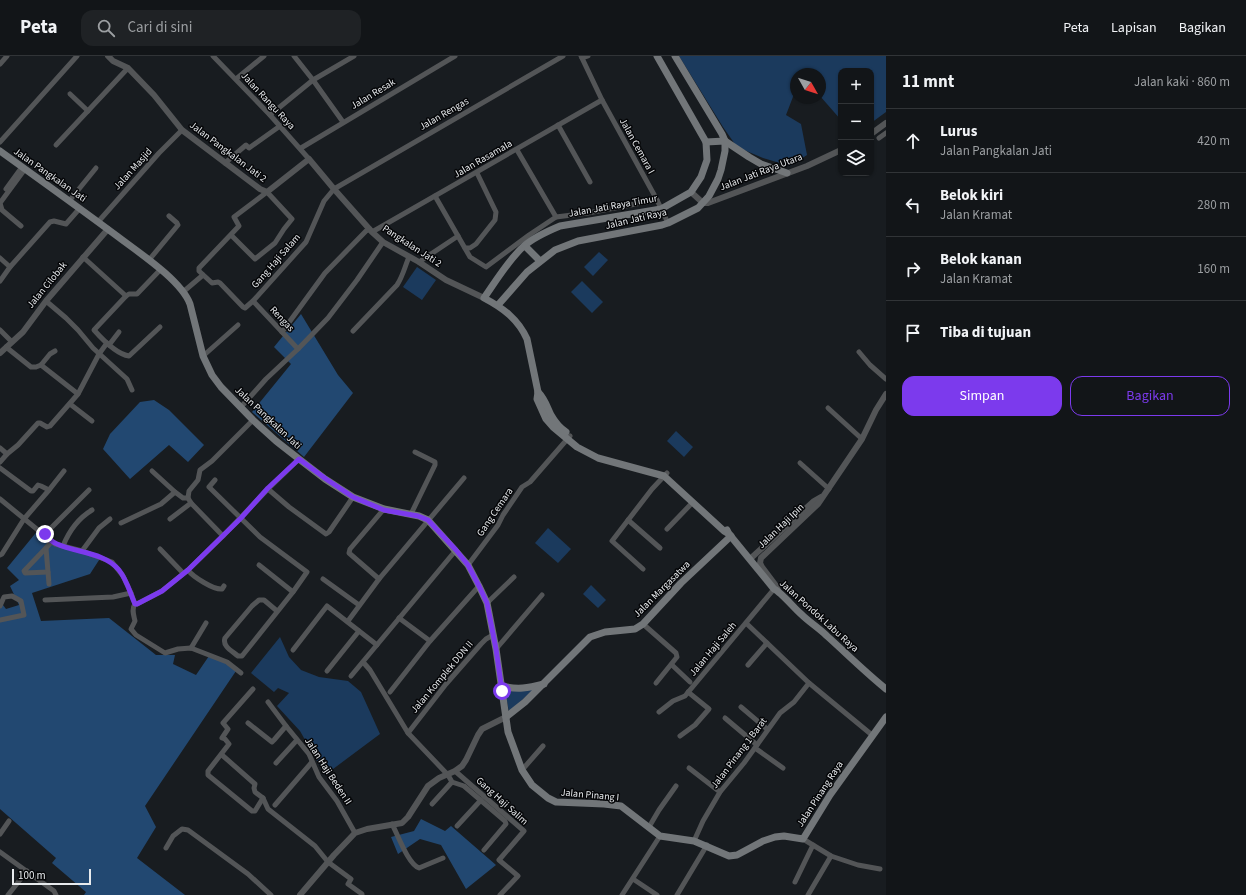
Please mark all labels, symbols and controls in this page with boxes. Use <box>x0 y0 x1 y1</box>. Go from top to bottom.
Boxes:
search box <box>81 10 361 46</box>
text: Peta <box>20 14 57 41</box>
icon: search <box>95 17 117 39</box>
text: Cari di sini <box>127 17 192 38</box>
text: Peta <box>1063 18 1089 38</box>
text: Lapisan <box>1111 18 1157 38</box>
text: Bagikan <box>1179 18 1226 38</box>
north arrow <box>790 68 826 104</box>
map controls <box>838 68 874 176</box>
button: + <box>838 68 874 104</box>
street label: Jalan Rangu Raya <box>238 69 298 133</box>
text: 11 mnt <box>902 70 954 94</box>
text: Jalan kaki · 860 m <box>1134 73 1230 91</box>
street label: Jalan Resak <box>348 75 398 113</box>
street label: Jalan Rengas <box>417 94 471 134</box>
button: − <box>838 104 874 140</box>
street label: Jalan Cemara I <box>616 116 658 176</box>
street label: Jalan Pangkalan Jati 2 <box>187 118 269 186</box>
text: Lurus <box>940 121 977 142</box>
icon: ahead <box>902 130 924 152</box>
text: 420 m <box>1197 132 1230 150</box>
street label: Jalan Rasamala <box>451 137 515 181</box>
button: layers <box>838 140 874 176</box>
text: Jalan Pangkalan Jati <box>940 142 1052 160</box>
street label: Jalan Pangkalan Jati <box>11 145 89 205</box>
street label: Jalan Masjid <box>110 145 156 193</box>
street label: Jalan Jati Raya Utara <box>718 150 804 194</box>
text: Belok kiri <box>940 185 1003 206</box>
street label: Jalan Jati Raya Timur <box>568 192 658 220</box>
icon: left <box>902 194 924 216</box>
text: 280 m <box>1197 196 1230 214</box>
street label: Jalan Jati Raya <box>604 206 668 232</box>
text: Jalan Kramat <box>940 206 1012 224</box>
street label: Pangkalan Jati 2 <box>380 222 444 270</box>
street label: Gang Haji Salam <box>248 231 304 291</box>
text: Belok kanan <box>940 249 1022 270</box>
icon: right <box>902 258 924 280</box>
street label: Jalan Cilobak <box>24 259 70 311</box>
text: 160 m <box>1197 260 1230 278</box>
text: Jalan Kramat <box>940 270 1012 288</box>
street label: Rengas <box>267 303 297 335</box>
icon: arrive <box>902 322 924 344</box>
text: Tiba di tujuan <box>940 322 1031 343</box>
button: Simpan <box>902 376 1062 416</box>
button: Bagikan <box>1070 376 1230 416</box>
street label: Jalan Pangkalan Jati <box>232 383 304 453</box>
street label: Gang Cemara <box>474 485 516 539</box>
street label: Jalan Haji Ipin <box>755 500 807 552</box>
route end <box>36 525 54 543</box>
street label: Jalan Margasatwa <box>631 558 693 620</box>
street label: Jalan Pondok Labu Raya <box>776 577 862 655</box>
street label: Jalan Haji Saleh <box>686 619 740 679</box>
street label: Jalan Komplek DDN II <box>408 638 476 716</box>
route start <box>493 682 511 700</box>
street label: Jalan Pinang 1 Barat <box>708 714 771 791</box>
street label: Jalan Haji Beden II <box>301 735 355 807</box>
street label: Jalan Pinang Raya <box>793 758 847 830</box>
street label: Gang Haji Salim <box>473 774 531 828</box>
street label: Jalan Pinang I <box>560 785 620 805</box>
scale bar <box>12 867 91 886</box>
text: 100 m <box>18 868 46 883</box>

